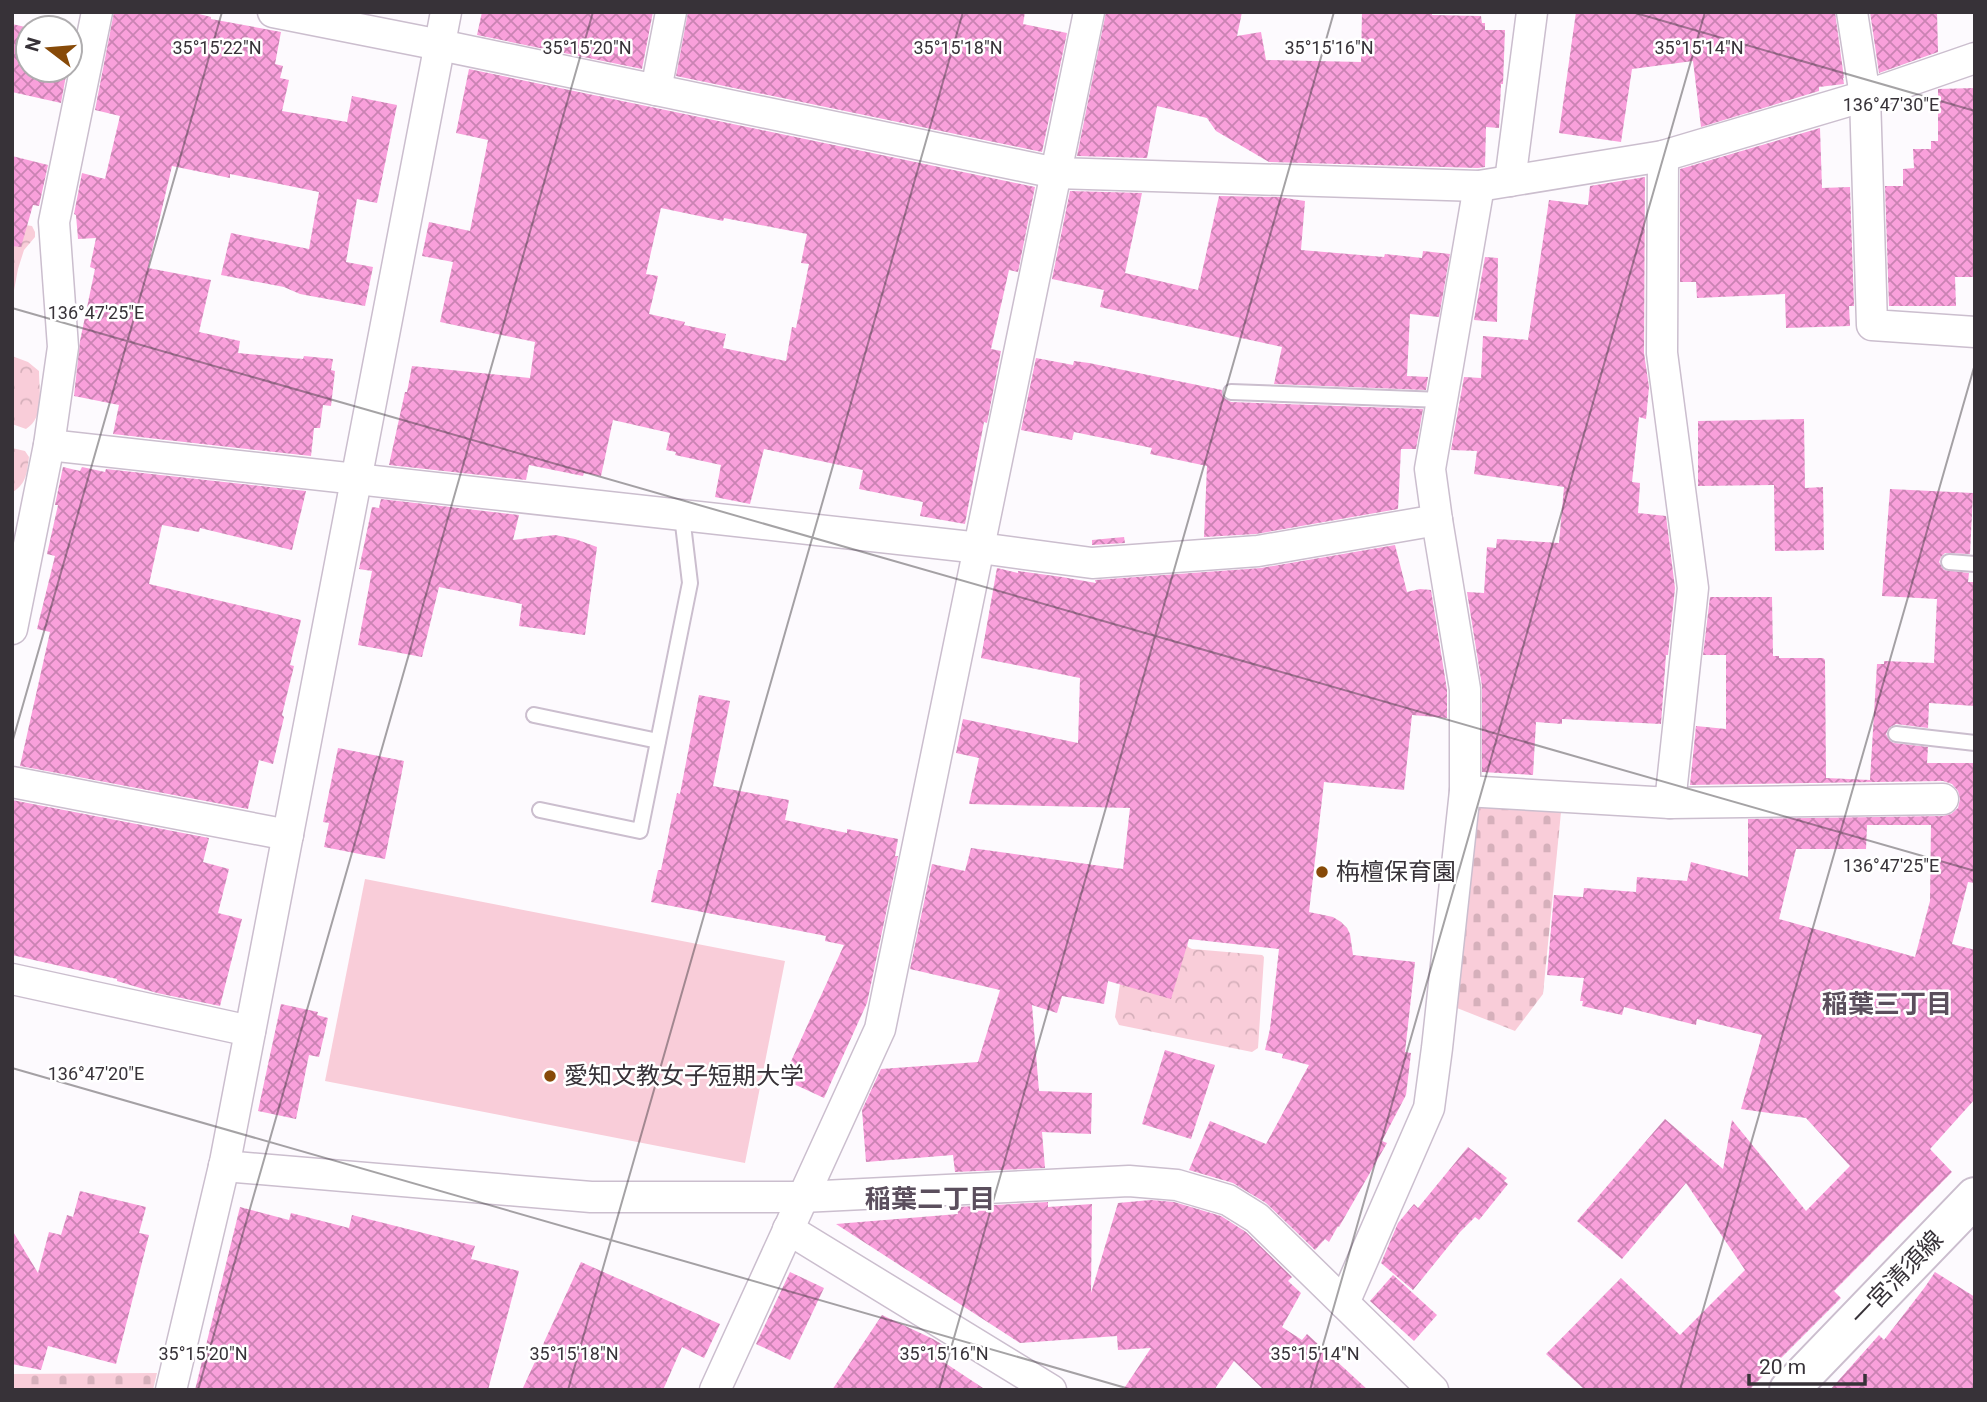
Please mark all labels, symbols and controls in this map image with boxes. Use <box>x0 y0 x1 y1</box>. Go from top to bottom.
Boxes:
north arrow <box>14 14 84 84</box>
text: N <box>20 35 46 54</box>
text: 35°15'22"N <box>172 37 262 58</box>
text: 35°15'20"N <box>542 37 632 58</box>
text: 35°15'18"N <box>913 37 1003 58</box>
text: 35°15'16"N <box>1284 37 1374 58</box>
text: 35°15'14"N <box>1654 37 1744 58</box>
text: 136°47'30"E <box>1843 94 1939 115</box>
text: 136°47'25"E <box>48 302 144 323</box>
text: 136°47'25"E <box>1843 855 1939 876</box>
place label: 栴檀保育園 <box>1336 858 1456 886</box>
marker: 栴檀保育園 <box>1314 864 1330 880</box>
district label: 稲葉三丁目 <box>1822 989 1952 1019</box>
place label: 愛知文教女子短期大学 <box>564 1062 804 1090</box>
text: 136°47'20"E <box>48 1063 144 1084</box>
marker: 愛知文教女子短期大学 <box>542 1068 558 1084</box>
district label: 稲葉二丁目 <box>865 1184 995 1214</box>
street label: 一宮清須線 <box>1845 1225 1949 1331</box>
scale bar <box>1749 1342 1864 1386</box>
text: 35°15'20"N <box>158 1343 248 1364</box>
text: 35°15'18"N <box>529 1343 619 1364</box>
text: 35°15'16"N <box>899 1343 989 1364</box>
text: 35°15'14"N <box>1270 1343 1360 1364</box>
text: 20 m <box>1759 1355 1806 1379</box>

